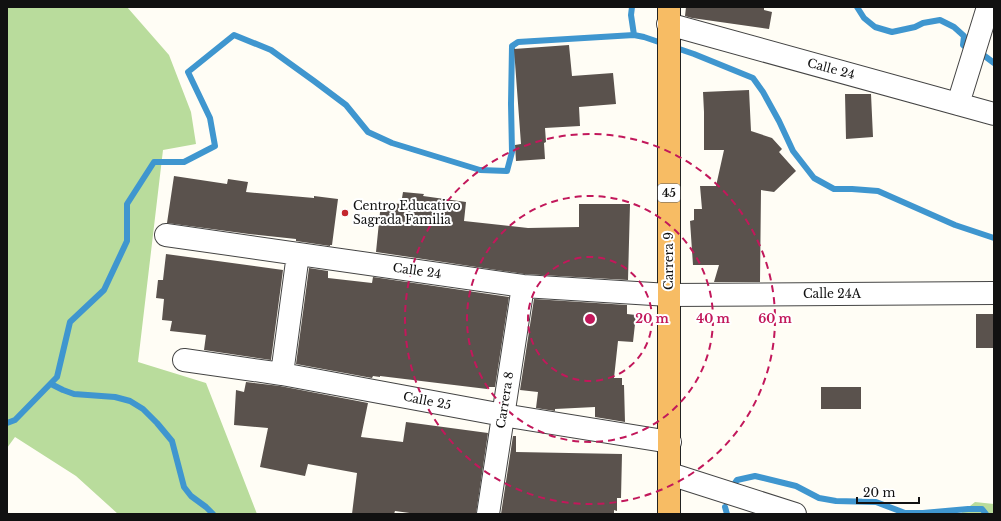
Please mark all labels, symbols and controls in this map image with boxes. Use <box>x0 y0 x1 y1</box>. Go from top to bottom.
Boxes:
street label: Calle 24 <box>806 55 857 82</box>
road number: 45 <box>658 184 680 202</box>
place label: Centro Educativo Sagrada Familia <box>353 198 461 227</box>
marker: Centro Educativo Sagrada Familia <box>340 208 350 218</box>
street label: Carrera 9 <box>661 232 676 290</box>
street label: Calle 24 <box>392 260 442 281</box>
street label: Calle 24A <box>803 286 862 301</box>
text: 20 m <box>635 311 669 326</box>
text: 40 m <box>696 311 730 326</box>
text: 60 m <box>758 311 793 326</box>
centre of rings <box>583 312 597 326</box>
street label: Carrera 8 <box>493 370 516 429</box>
street label: Calle 25 <box>402 389 453 413</box>
scale bar <box>857 479 919 505</box>
text: 20 m <box>863 485 895 500</box>

